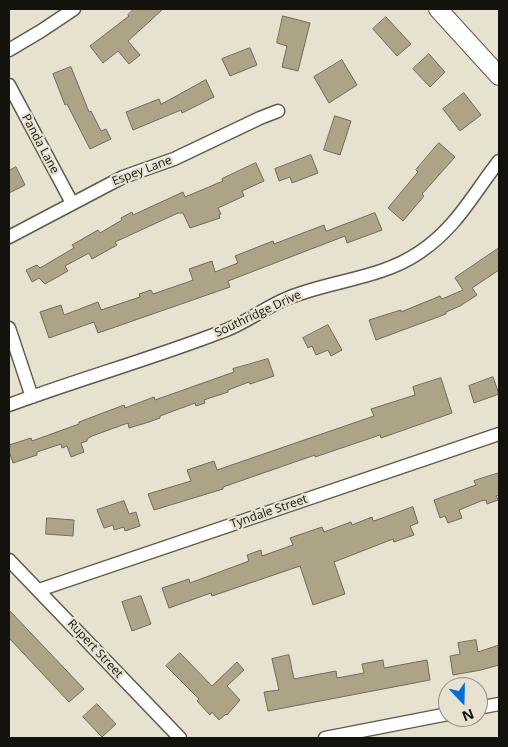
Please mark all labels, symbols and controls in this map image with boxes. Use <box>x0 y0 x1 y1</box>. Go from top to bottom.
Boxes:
street label: Panda Lane <box>18 112 62 176</box>
street label: Espey Lane <box>110 153 174 189</box>
street label: Southridge Drive <box>212 288 304 340</box>
street label: Tyndale Street <box>229 492 309 532</box>
street label: Rupert Street <box>64 617 126 681</box>
north arrow <box>438 677 488 727</box>
text: N <box>459 705 477 726</box>

